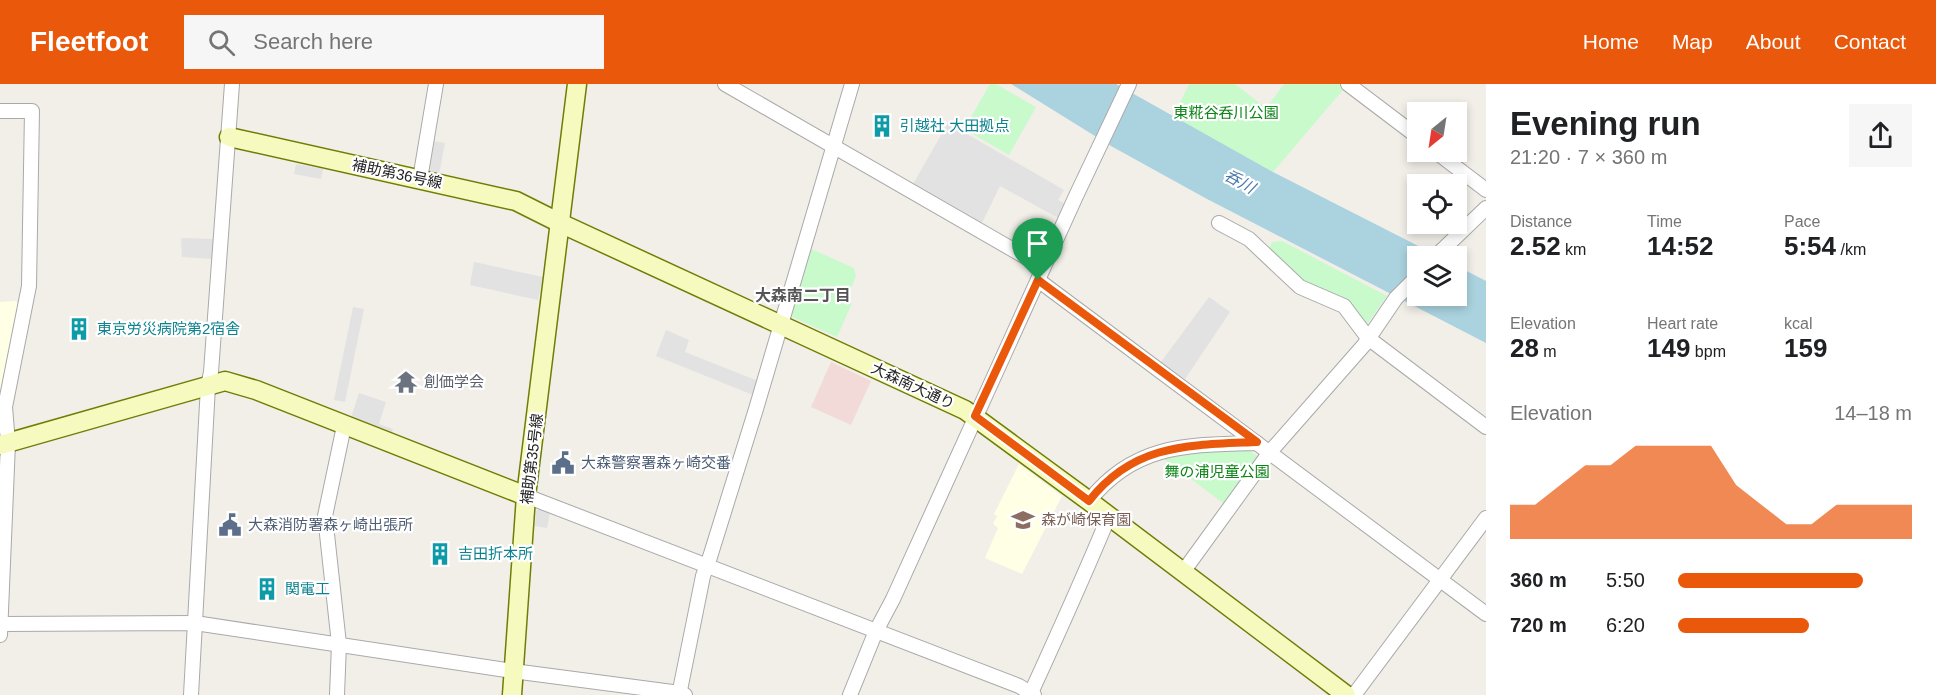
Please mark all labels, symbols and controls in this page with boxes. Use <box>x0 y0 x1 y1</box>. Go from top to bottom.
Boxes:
search box <box>184 15 604 69</box>
text: Fleetfoot <box>30 26 148 57</box>
icon: search <box>205 26 238 59</box>
text: Search here <box>253 29 373 54</box>
text: Home <box>1583 30 1639 53</box>
text: Map <box>1672 30 1713 53</box>
text: About <box>1746 30 1801 53</box>
text: Contact <box>1834 30 1906 53</box>
north arrow <box>1407 102 1467 162</box>
map controls <box>1407 102 1467 306</box>
park label: 東糀谷呑川公園 <box>1173 104 1279 121</box>
button: share <box>1849 104 1912 167</box>
text: Evening run <box>1510 105 1701 142</box>
building icon: 引越社 大田拠点 <box>869 113 895 139</box>
place label: 引越社 大田拠点 <box>900 117 1009 134</box>
text: 21:20 · 7 × 360 m <box>1510 146 1667 168</box>
street label: 補助第36号線 <box>350 156 444 191</box>
water label: 呑川 <box>1222 166 1260 198</box>
button: locate <box>1407 174 1467 234</box>
text: Distance <box>1510 213 1572 230</box>
text: Time <box>1647 213 1682 230</box>
text: Pace <box>1784 213 1820 230</box>
pin <box>1012 218 1063 280</box>
icon: arrive <box>1021 227 1054 260</box>
text: 2.52 <box>1510 231 1561 261</box>
text: 14:52 <box>1647 231 1714 261</box>
text: 5:54 <box>1784 231 1836 261</box>
text: km <box>1561 241 1586 258</box>
text: /km <box>1836 241 1866 258</box>
button: layers <box>1407 246 1467 306</box>
district label: 大森南二丁目 <box>755 287 851 304</box>
text: Elevation <box>1510 315 1576 332</box>
text: Heart rate <box>1647 315 1718 332</box>
text: kcal <box>1784 315 1812 332</box>
building icon: 東京労災病院第2宿舎 <box>66 316 92 342</box>
place label: 東京労災病院第2宿舎 <box>97 320 240 337</box>
text: 28 <box>1510 333 1539 363</box>
text: 149 <box>1647 333 1690 363</box>
text: 159 <box>1784 333 1827 363</box>
text: m <box>1539 343 1557 360</box>
text: bpm <box>1690 343 1726 360</box>
street label: 大森南大通り <box>869 359 958 412</box>
temple icon: 創価学会 <box>393 369 419 395</box>
place label: 創価学会 <box>424 373 484 390</box>
text: Elevation <box>1510 402 1592 424</box>
text: 14–18 m <box>1834 402 1912 424</box>
street label: 補助第35号線 <box>517 412 546 505</box>
public building icon: 大森警察署森ヶ崎交番 <box>550 450 576 476</box>
place label: 大森警察署森ヶ崎交番 <box>581 454 731 471</box>
park label: 舞の浦児童公園 <box>1164 463 1270 480</box>
school or university icon: 森が崎保育園 <box>1010 507 1036 533</box>
place label: 森が崎保育園 <box>1041 511 1131 528</box>
public building icon: 大森消防署森ヶ崎出張所 <box>217 512 243 538</box>
place label: 大森消防署森ヶ崎出張所 <box>248 516 413 533</box>
building icon: 吉田折本所 <box>427 541 453 567</box>
place label: 吉田折本所 <box>458 545 533 562</box>
text: 360 m <box>1510 569 1567 591</box>
text: 5:50 <box>1606 569 1645 591</box>
building icon: 関電工 <box>254 576 280 602</box>
place label: 関電工 <box>285 580 330 597</box>
text: 720 m <box>1510 614 1567 636</box>
text: 6:20 <box>1606 614 1645 636</box>

